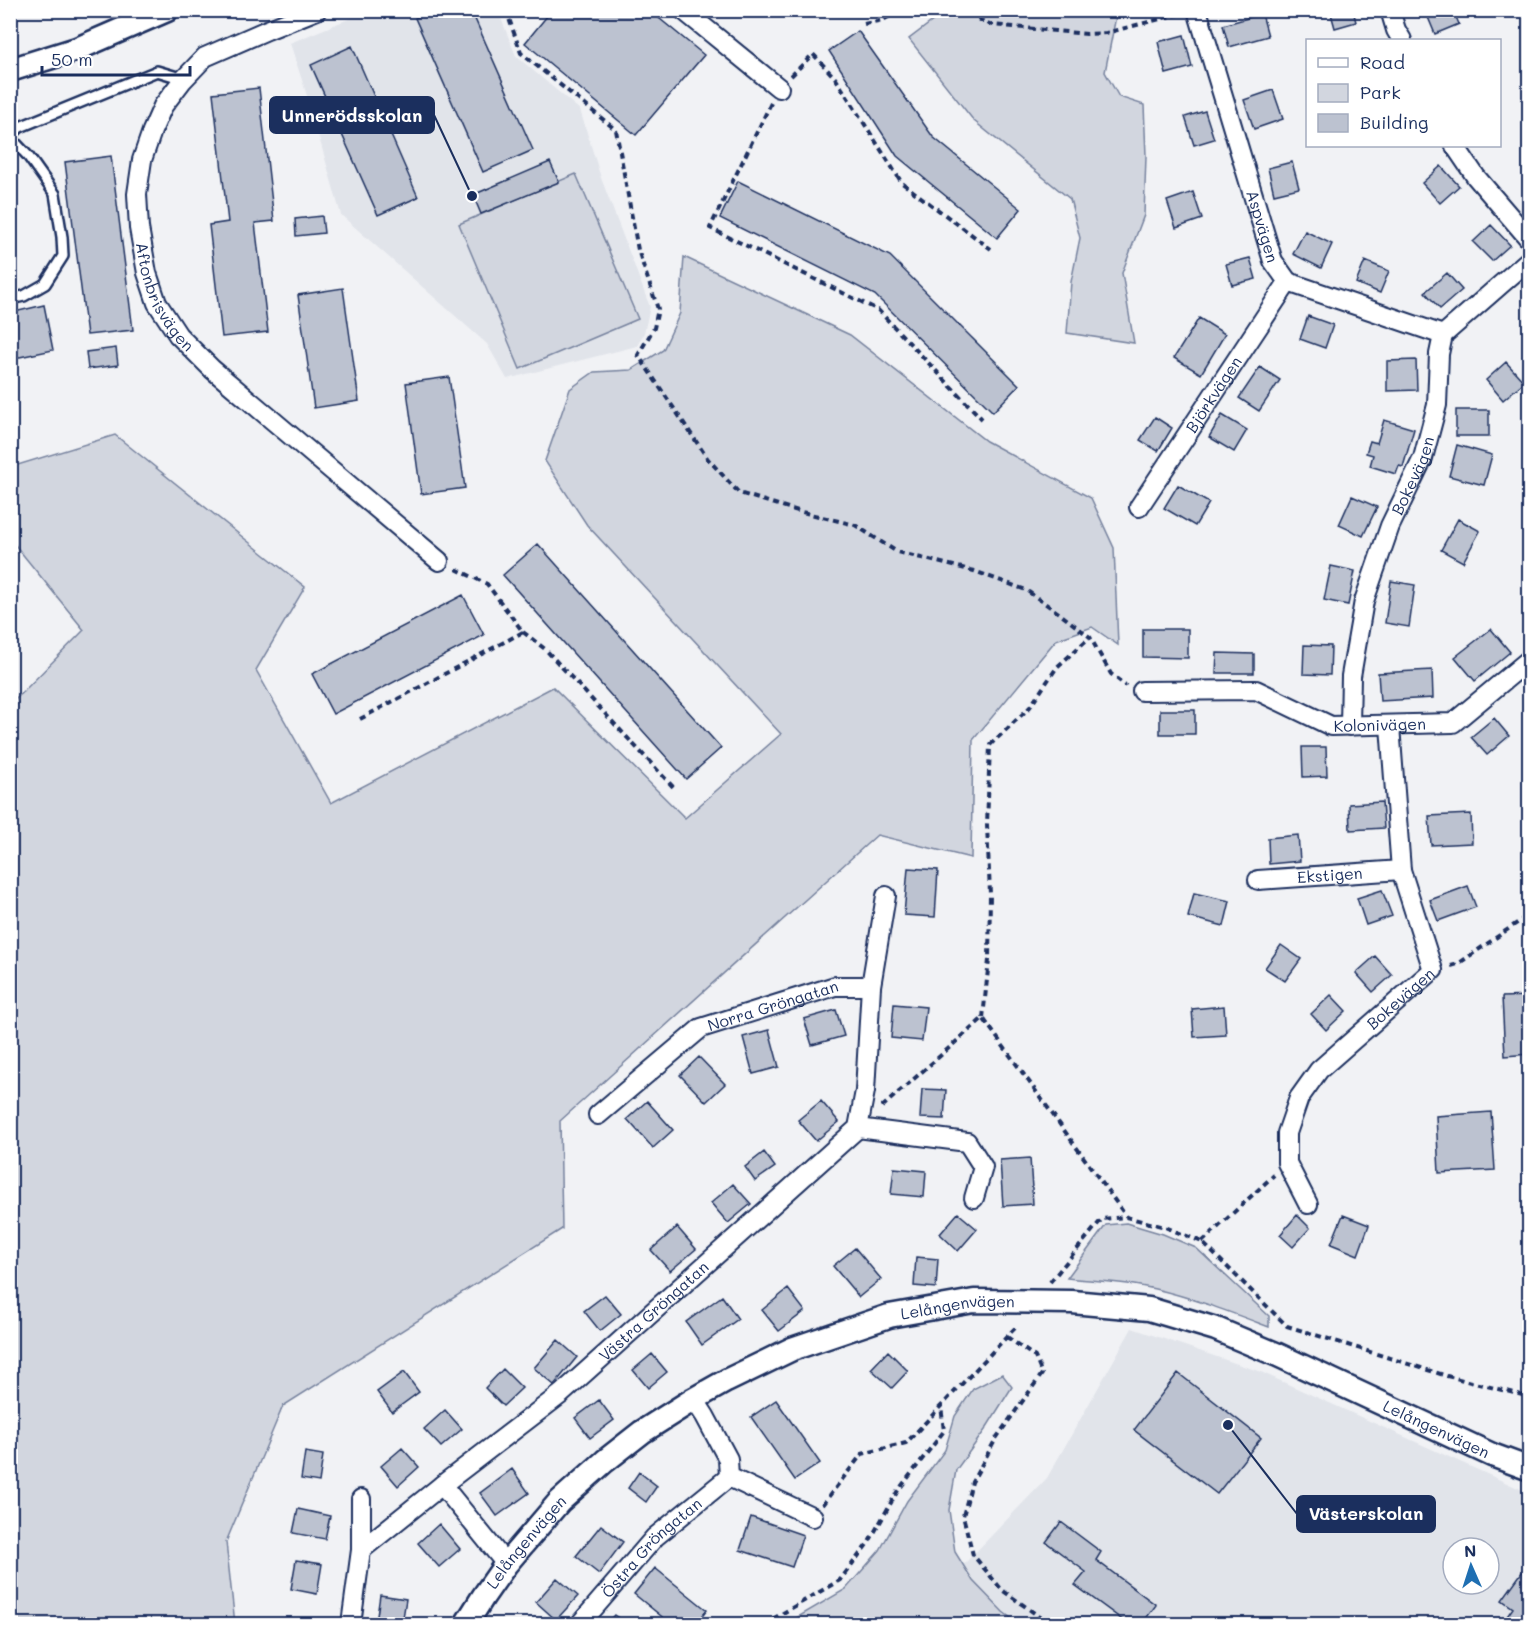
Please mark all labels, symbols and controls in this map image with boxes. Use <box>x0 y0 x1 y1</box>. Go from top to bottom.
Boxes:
scale bar <box>42 39 190 77</box>
legend <box>1306 39 1501 147</box>
text: 50 m <box>51 47 93 71</box>
text: Road <box>1360 50 1405 74</box>
text: Park <box>1360 80 1401 104</box>
callout: Unnerödsskolan <box>270 97 434 133</box>
text: Unnerödsskolan <box>282 103 422 127</box>
text: Building <box>1360 110 1428 134</box>
street label: Aspvägen <box>1242 187 1284 265</box>
street label: Aftonbrisvägen <box>132 241 199 355</box>
street label: Björkvägen <box>1180 352 1246 436</box>
street label: Bokevägen <box>1386 434 1438 518</box>
street label: Kolonivägen <box>1333 713 1426 736</box>
street label: Ekstigen <box>1296 862 1363 887</box>
street label: Bokevägen <box>1362 963 1439 1034</box>
street label: Norra Gröngatan <box>705 975 841 1035</box>
street label: Västra Gröngatan <box>594 1256 713 1365</box>
street label: Lelångenvägen <box>899 1290 1015 1324</box>
street label: Lelångenvägen <box>1380 1395 1493 1462</box>
street label: Lelångenvägen <box>481 1490 570 1592</box>
street label: Östra Gröngatan <box>596 1492 706 1602</box>
callout: Västerskolan <box>1297 1496 1435 1532</box>
text: Västerskolan <box>1309 1501 1423 1525</box>
north arrow <box>1441 1536 1501 1596</box>
text: N <box>1464 1540 1477 1561</box>

